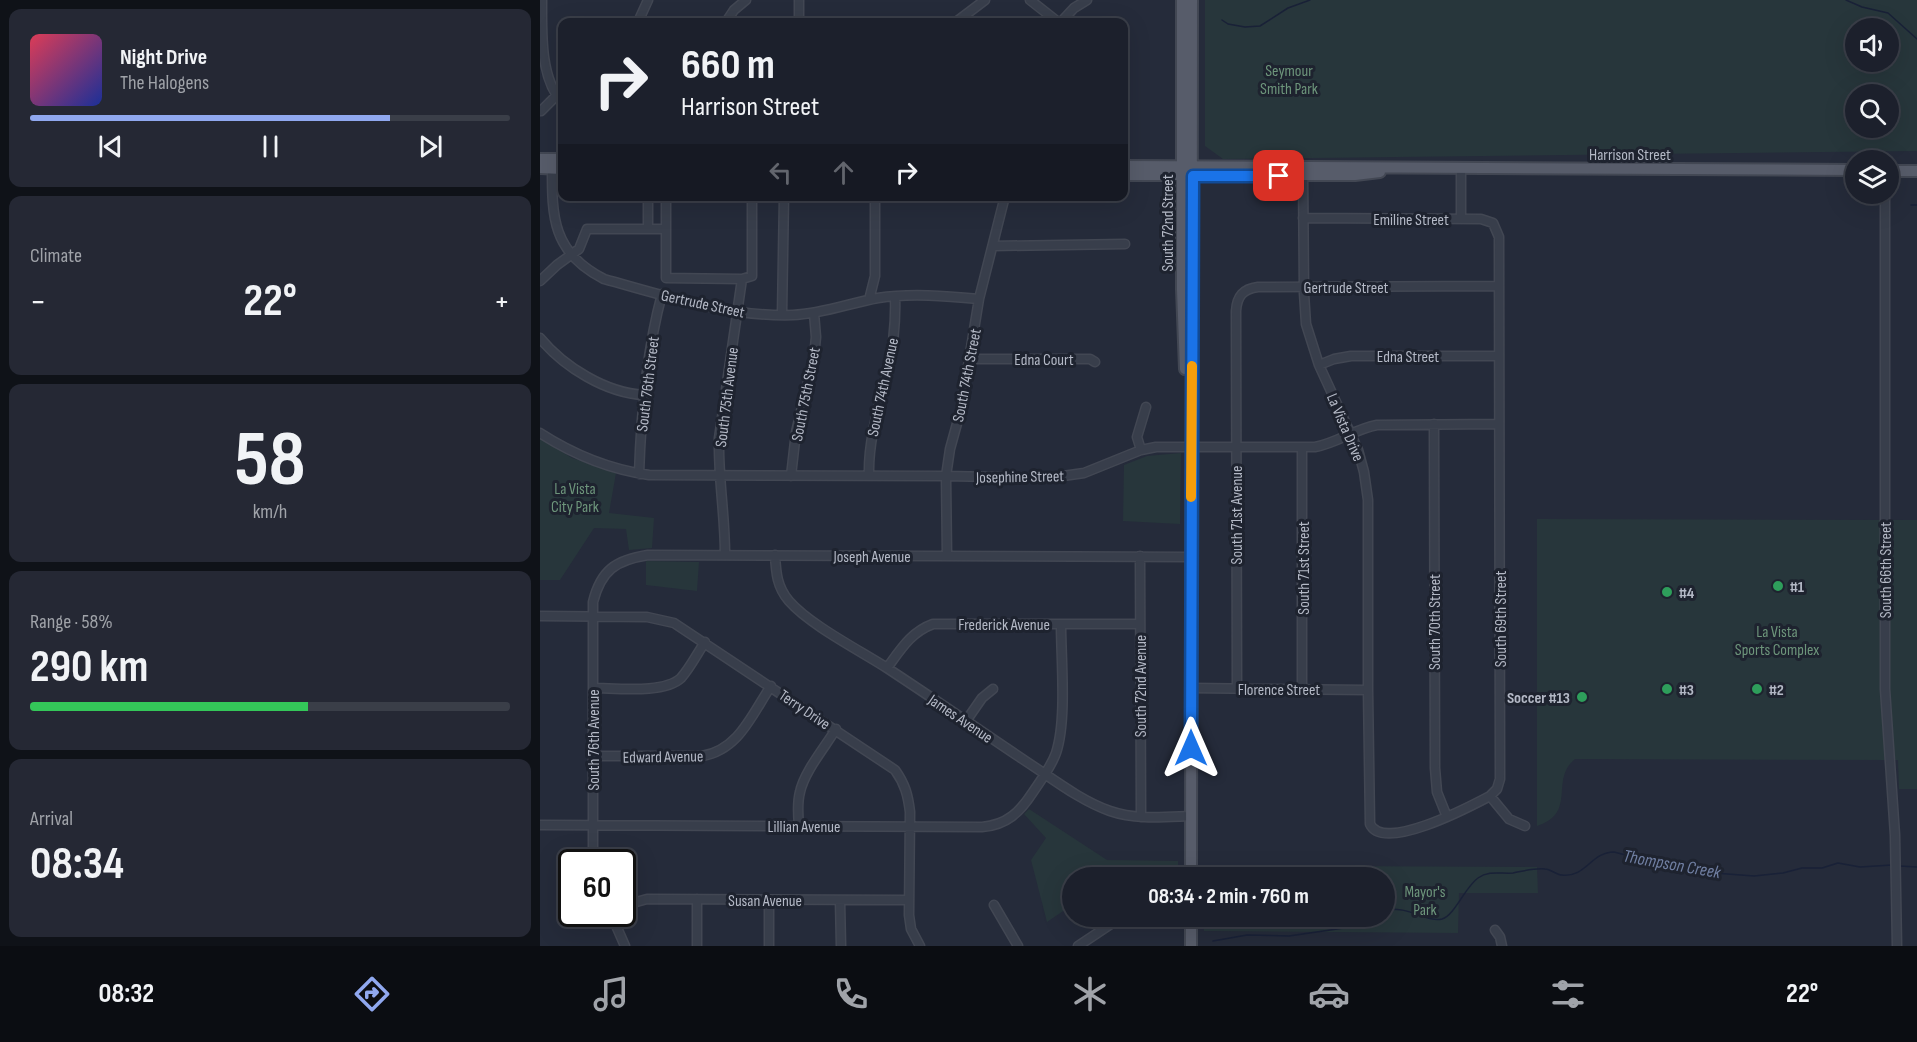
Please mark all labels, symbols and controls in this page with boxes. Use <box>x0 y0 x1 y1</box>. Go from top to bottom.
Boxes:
map controls <box>1845 18 1899 204</box>
button: sound <box>1845 18 1899 72</box>
text: 660 m <box>681 40 775 91</box>
icon: right <box>582 42 660 120</box>
text: Night Drive <box>120 44 207 71</box>
park label: Seymour Smith Park <box>1260 62 1318 99</box>
text: The Halogens <box>120 71 209 95</box>
button: search <box>1845 84 1899 138</box>
text: Harrison Street <box>681 91 819 123</box>
icon: previous <box>94 130 127 163</box>
icon: pause <box>254 130 287 163</box>
icon: next <box>414 130 447 163</box>
street label: Harrison Street <box>1589 146 1671 165</box>
pin <box>1253 150 1304 201</box>
button: layers <box>1845 150 1899 204</box>
icon: left <box>764 156 797 189</box>
icon: ahead <box>827 156 860 189</box>
icon: right <box>890 156 923 189</box>
icon: arrive <box>1262 159 1295 192</box>
street label: South 72nd Street <box>1159 174 1178 272</box>
street label: Emiline Street <box>1373 211 1449 230</box>
text: Climate <box>30 244 82 268</box>
text: 22° <box>243 274 297 329</box>
street label: Gertrude Street <box>1304 279 1389 298</box>
text: − <box>30 282 46 322</box>
text: + <box>494 282 510 322</box>
street label: Gertrude Street <box>659 286 746 323</box>
street label: South 74th Street <box>949 327 986 424</box>
street label: South 76th Street <box>633 335 664 433</box>
street label: South 74th Avenue <box>864 336 903 438</box>
street label: South 75th Avenue <box>712 346 743 448</box>
street label: South 75th Street <box>788 346 825 443</box>
street label: Edna Street <box>1377 348 1439 367</box>
street label: Edna Court <box>1014 351 1074 370</box>
street label: La Vista Drive <box>1322 391 1367 464</box>
text: 58 <box>234 414 306 507</box>
street label: South 71st Avenue <box>1228 466 1247 564</box>
street label: Josephine Street <box>975 467 1064 488</box>
park label: La Vista City Park <box>551 480 599 517</box>
text: km/h <box>253 500 287 524</box>
street label: South 71st Street <box>1295 521 1314 615</box>
street label: South 66th Street <box>1877 522 1896 618</box>
street label: Joseph Avenue <box>832 548 911 567</box>
street label: South 69th Street <box>1492 571 1511 667</box>
street label: South 70th Street <box>1426 574 1445 670</box>
place label: #1 <box>1790 578 1805 597</box>
marker: #1 <box>1771 579 1785 593</box>
place label: #4 <box>1679 584 1695 603</box>
marker: #4 <box>1660 585 1674 599</box>
text: Range · 58% <box>30 610 113 634</box>
street label: Frederick Avenue <box>958 616 1050 635</box>
park label: La Vista Sports Complex <box>1735 623 1819 660</box>
street label: South 72nd Avenue <box>1132 635 1151 737</box>
text: 290 km <box>30 640 148 695</box>
street label: Florence Street <box>1238 681 1320 700</box>
place label: #3 <box>1679 681 1694 700</box>
place label: #2 <box>1769 681 1784 700</box>
marker: #3 <box>1660 682 1674 696</box>
marker: #2 <box>1750 682 1764 696</box>
street label: Terry Drive <box>775 686 833 734</box>
street label: South 76th Avenue <box>585 689 604 791</box>
place label: Soccer #13 <box>1507 689 1570 708</box>
street label: James Avenue <box>924 690 996 748</box>
marker: Soccer #13 <box>1575 690 1589 704</box>
position arrow <box>1159 716 1223 780</box>
street label: Edward Avenue <box>622 747 704 768</box>
text: Arrival <box>30 807 73 831</box>
street label: Lillian Avenue <box>768 818 840 837</box>
text: 08:34 <box>30 837 124 892</box>
water label: Thompson Creek <box>1622 846 1724 884</box>
speed limit sign: 60 <box>558 849 636 927</box>
text: 08:34 · 2 min · 760 m <box>1148 883 1309 910</box>
park label: Mayor's Park <box>1404 883 1446 920</box>
street label: Susan Avenue <box>728 892 802 911</box>
icon: directions <box>351 973 393 1015</box>
icon: music <box>590 973 632 1015</box>
icon: phone <box>830 973 872 1015</box>
icon: climate <box>1069 973 1111 1015</box>
icon: car <box>1308 973 1350 1015</box>
icon: filters <box>1547 973 1589 1015</box>
text: 08:32 <box>99 978 154 1010</box>
text: 22° <box>1786 978 1818 1010</box>

